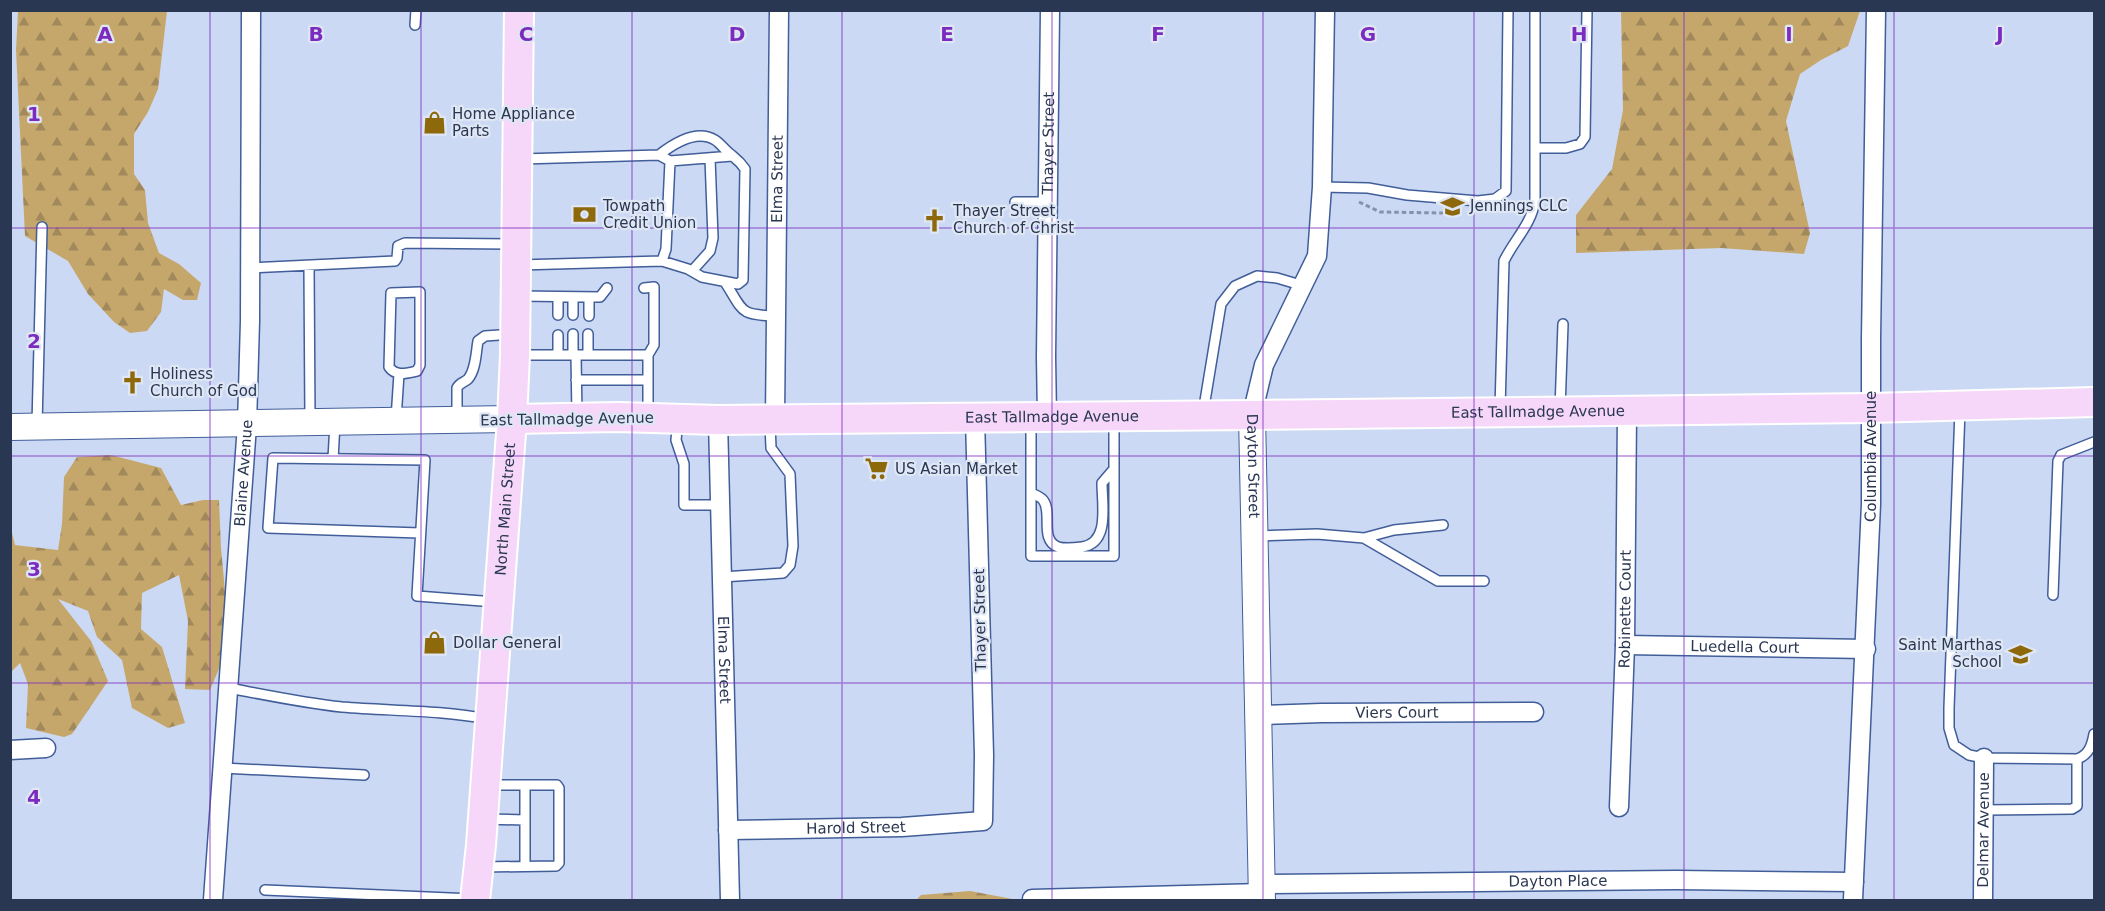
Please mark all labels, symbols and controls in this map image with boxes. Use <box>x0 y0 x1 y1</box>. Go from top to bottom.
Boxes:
text: A <box>97 22 113 46</box>
text: B <box>308 22 324 46</box>
text: C <box>519 22 533 46</box>
text: D <box>729 22 745 46</box>
text: E <box>940 22 954 46</box>
text: F <box>1151 22 1165 46</box>
text: G <box>1360 22 1376 46</box>
text: H <box>1571 22 1587 46</box>
text: I <box>1785 22 1793 46</box>
text: J <box>1994 22 2004 46</box>
street label: Thayer Street <box>1039 92 1058 195</box>
text: 1 <box>27 102 41 126</box>
place label: Home Appliance Parts <box>452 105 575 140</box>
shop icon: Home Appliance Parts <box>421 110 447 136</box>
street label: Elma Street <box>768 135 787 223</box>
school or university icon: Jennings CLC <box>1439 193 1465 219</box>
place label: Towpath Credit Union <box>602 197 696 232</box>
place label: Jennings CLC <box>1469 197 1568 215</box>
bank icon: Towpath Credit Union <box>572 202 598 228</box>
place label: Thayer Street Church of Christ <box>952 202 1074 237</box>
church icon: Thayer Street Church of Christ <box>922 207 948 233</box>
text: 2 <box>27 329 41 353</box>
place label: Holiness Church of God <box>150 365 257 400</box>
church icon: Holiness Church of God <box>119 370 145 396</box>
street label: Columbia Avenue <box>1861 391 1880 523</box>
street label: East Tallmadge Avenue <box>1451 402 1625 422</box>
street label: East Tallmadge Avenue <box>965 407 1139 427</box>
street label: East Tallmadge Avenue <box>480 408 654 430</box>
street label: Dayton Street <box>1243 413 1263 519</box>
street label: Blaine Avenue <box>231 419 256 527</box>
street label: North Main Street <box>492 442 519 576</box>
supermarket icon: US Asian Market <box>864 456 890 482</box>
place label: US Asian Market <box>895 460 1018 478</box>
street label: Robinette Court <box>1615 550 1635 669</box>
text: 3 <box>27 557 41 581</box>
street label: Thayer Street <box>970 568 990 672</box>
street label: Elma Street <box>714 616 734 704</box>
shop icon: Dollar General <box>422 630 448 656</box>
place label: Dollar General <box>453 634 561 652</box>
place label: Saint Marthas School <box>1898 636 2002 671</box>
street label: Luedella Court <box>1690 637 1800 657</box>
school or university icon: Saint Marthas School <box>2007 641 2033 667</box>
street label: Viers Court <box>1355 703 1439 722</box>
street label: Delmar Avenue <box>1974 772 1993 888</box>
text: 4 <box>27 785 41 809</box>
street label: Harold Street <box>806 818 907 838</box>
street label: Dayton Place <box>1508 872 1608 891</box>

